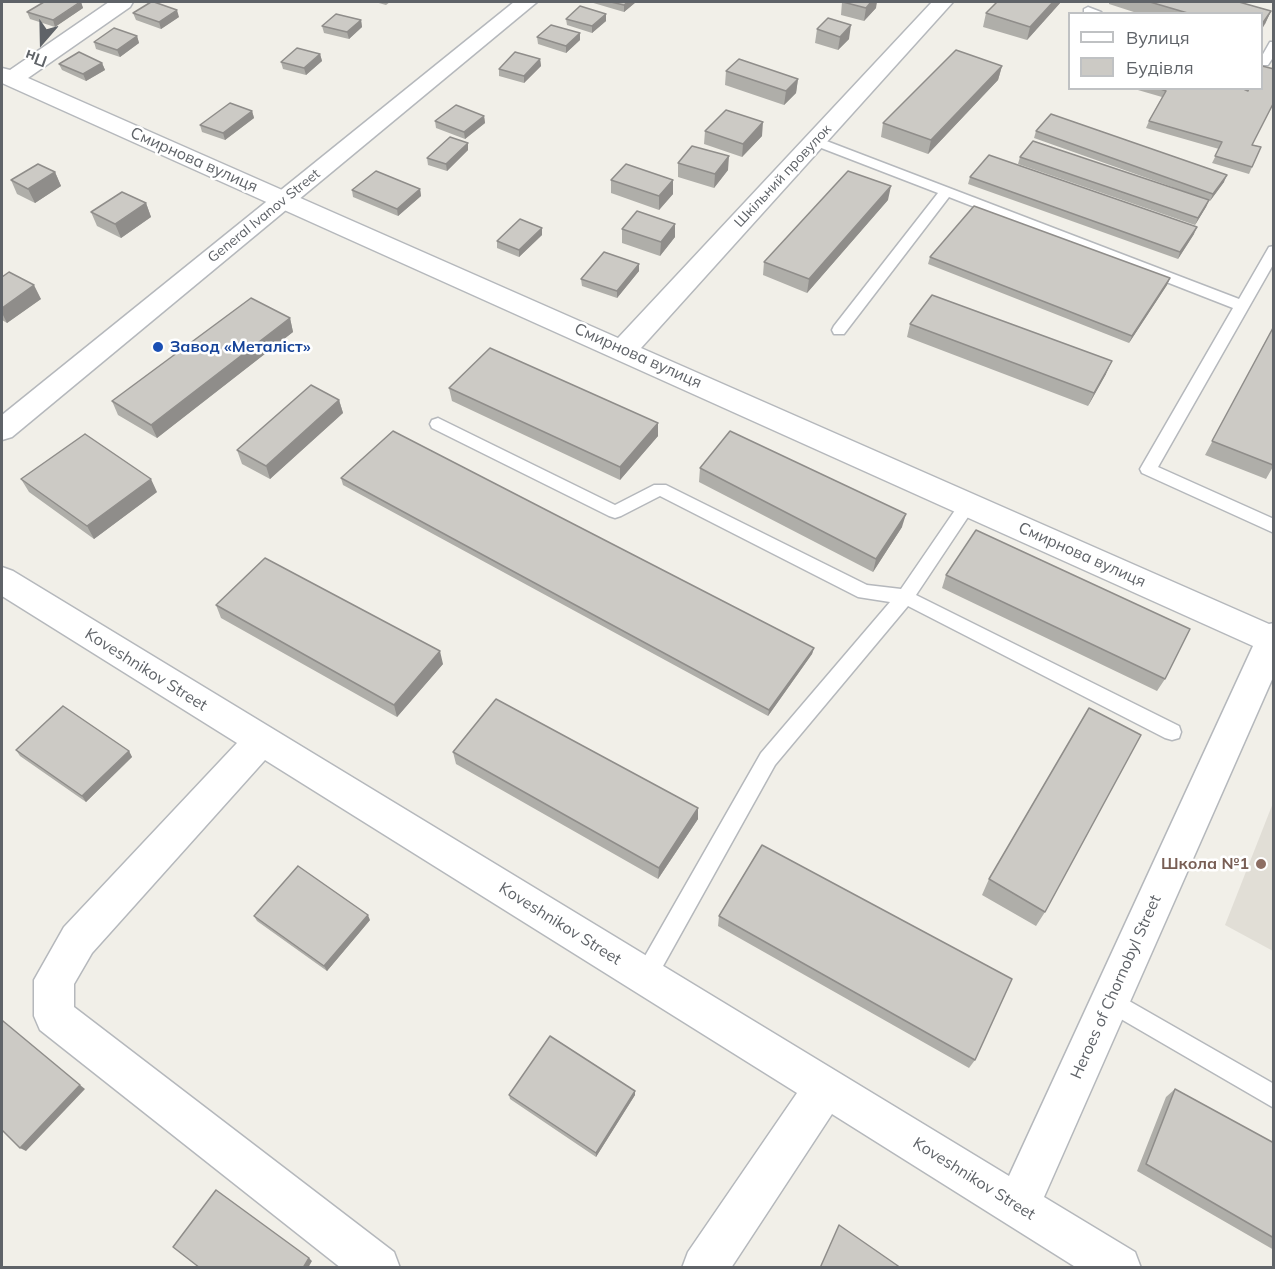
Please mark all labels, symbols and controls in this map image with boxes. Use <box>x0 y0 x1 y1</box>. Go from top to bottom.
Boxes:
north arrow <box>12 12 72 72</box>
legend <box>1068 12 1263 90</box>
text: Вулиця <box>1126 26 1190 49</box>
text: Пн <box>22 46 50 72</box>
text: Будівля <box>1126 56 1194 79</box>
street label: Шкільний провулок <box>731 121 835 231</box>
street label: Смирнова вулиця <box>127 123 261 197</box>
street label: General Ivanov Street <box>205 166 323 266</box>
street label: Смирнова вулиця <box>571 319 705 393</box>
place label: Завод «Металіст» <box>170 337 311 357</box>
marker: Завод «Металіст» <box>151 340 165 354</box>
street label: Смирнова вулиця <box>1015 518 1149 592</box>
street label: Koveshnikov Street <box>81 625 211 715</box>
place label: Школа №1 <box>1161 854 1249 874</box>
marker: Школа №1 <box>1254 857 1268 871</box>
street label: Koveshnikov Street <box>495 879 625 969</box>
street label: Heroes of Chornobyl Street <box>1067 892 1165 1082</box>
street label: Koveshnikov Street <box>909 1134 1039 1224</box>

